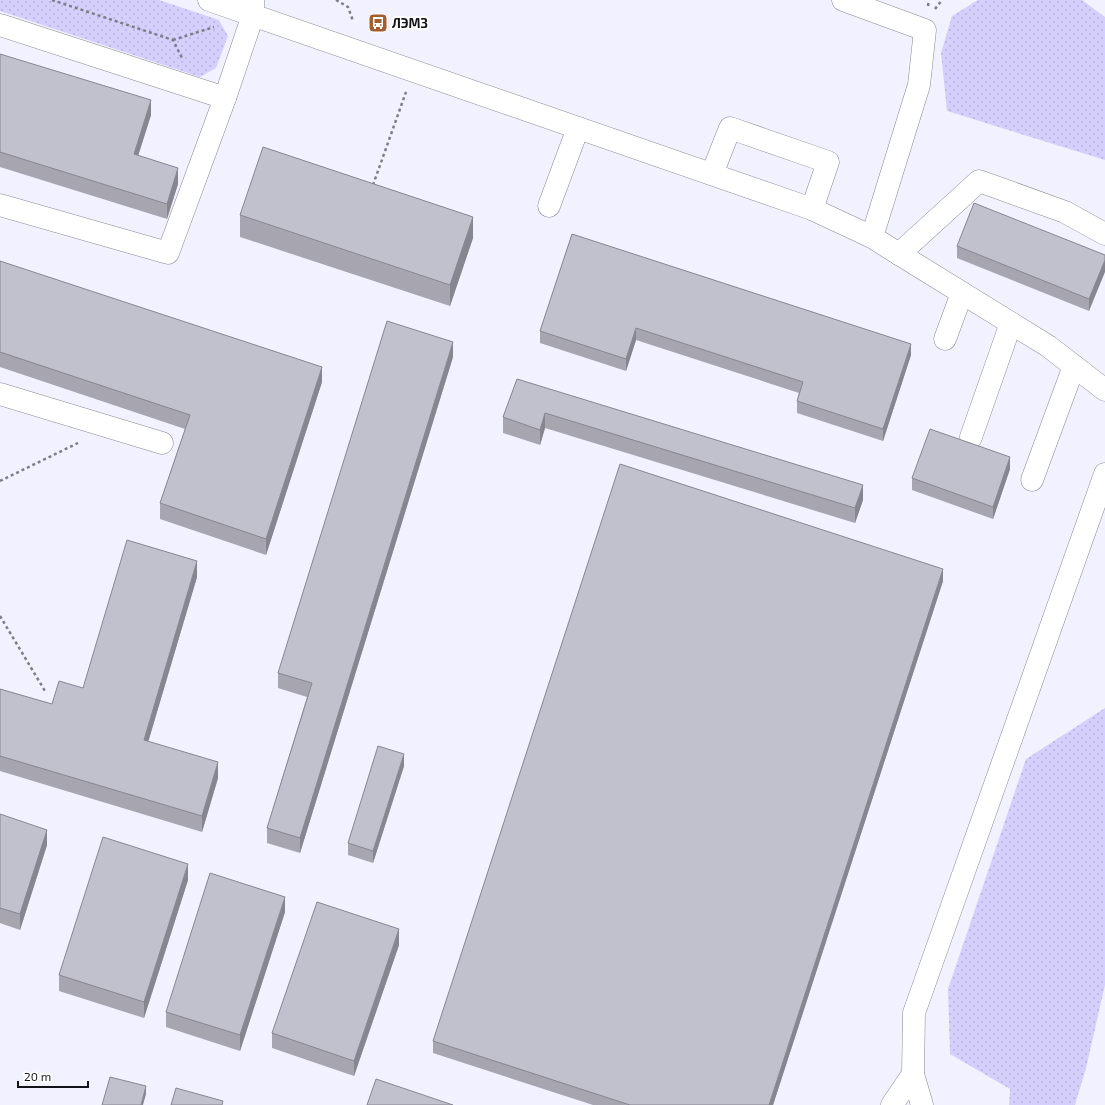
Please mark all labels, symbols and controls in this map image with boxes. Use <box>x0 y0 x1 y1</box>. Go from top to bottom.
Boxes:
bus stop icon: ЛЭМЗ <box>367 12 389 34</box>
place label: ЛЭМЗ <box>392 15 428 31</box>
scale bar <box>18 1063 88 1089</box>
text: 20 m <box>24 1069 51 1083</box>

